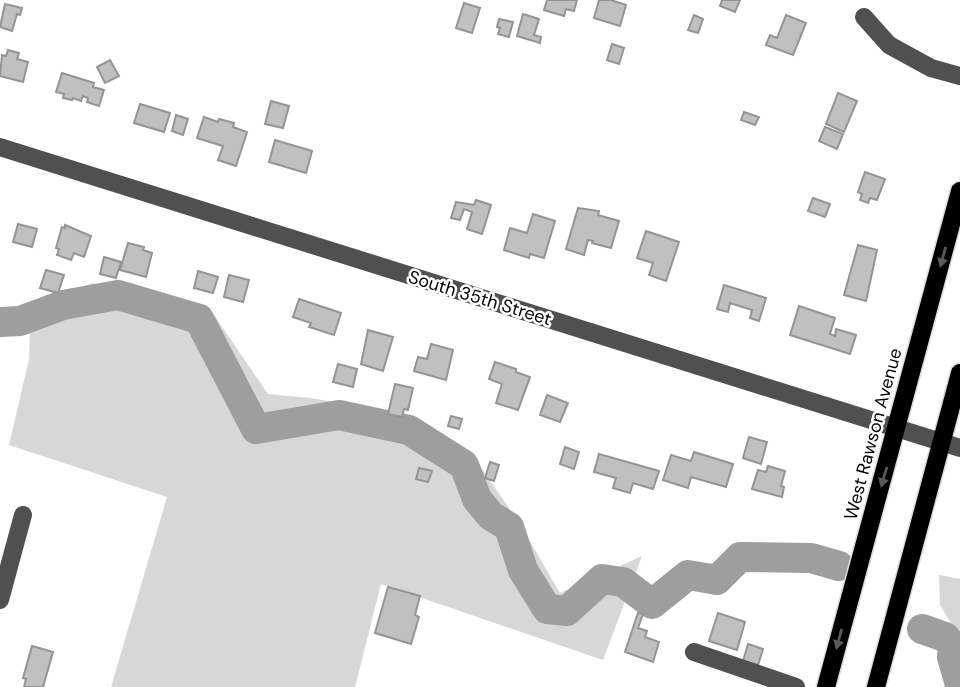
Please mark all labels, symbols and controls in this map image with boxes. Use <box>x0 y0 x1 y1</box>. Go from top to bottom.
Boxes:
one-way arrow <box>937 247 947 268</box>
street label: South 35th Street <box>406 265 554 331</box>
street label: West Rawson Avenue <box>839 345 907 523</box>
one-way arrow <box>878 467 888 488</box>
one-way arrow <box>834 629 844 650</box>

